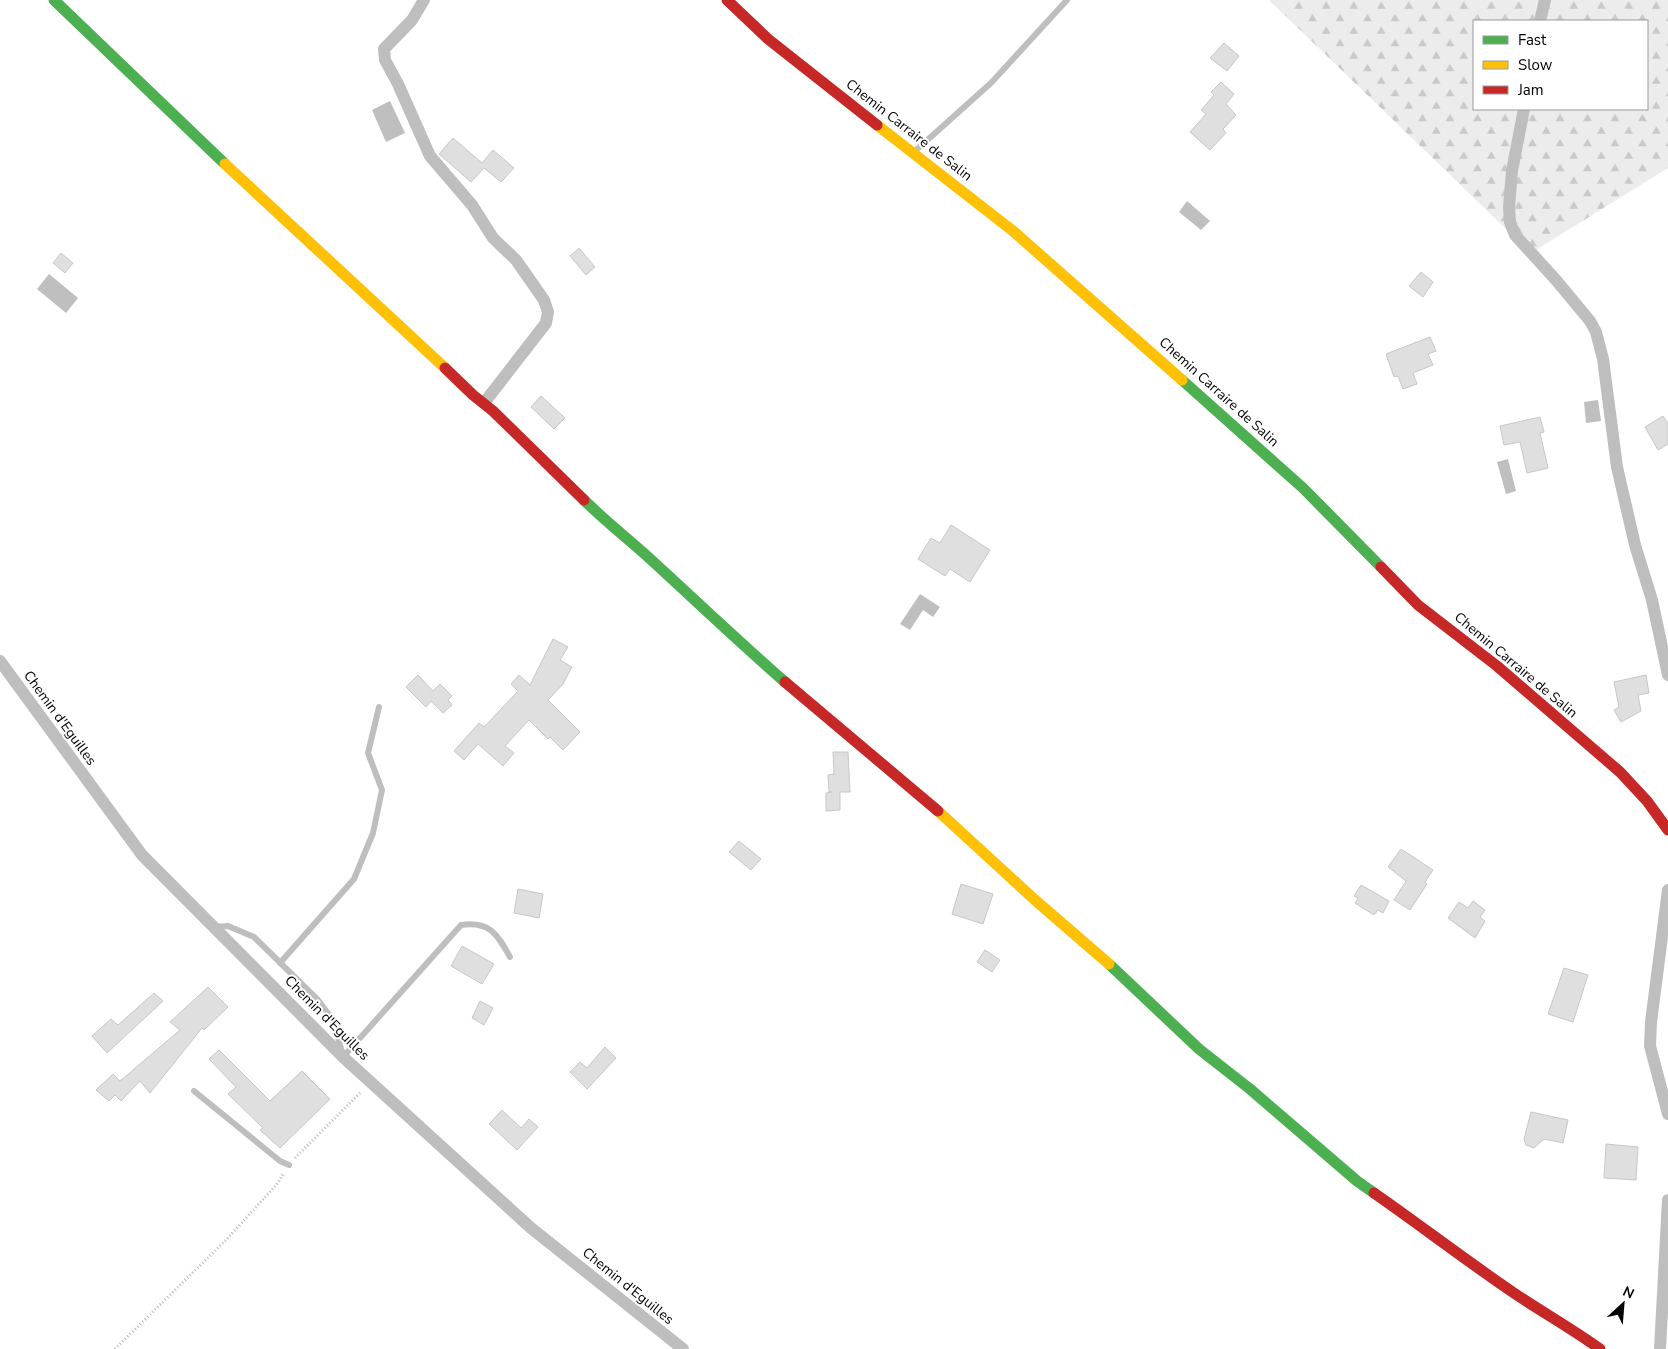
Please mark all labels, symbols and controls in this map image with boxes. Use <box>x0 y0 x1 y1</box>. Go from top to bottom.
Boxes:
legend <box>1473 20 1648 110</box>
text: Fast <box>1518 30 1547 50</box>
text: Slow <box>1518 55 1553 75</box>
street label: Chemin Carraire de Salin <box>842 75 976 185</box>
text: Jam <box>1517 80 1544 100</box>
street label: Chemin Carraire de Salin <box>1155 333 1283 451</box>
street label: Chemin Carraire de Salin <box>1450 608 1582 722</box>
street label: Chemin d'Eguilles <box>19 667 101 769</box>
street label: Chemin d'Eguilles <box>280 971 374 1065</box>
street label: Chemin d'Eguilles <box>578 1243 678 1329</box>
north arrow <box>1598 1279 1648 1329</box>
text: N <box>1620 1282 1637 1304</box>

